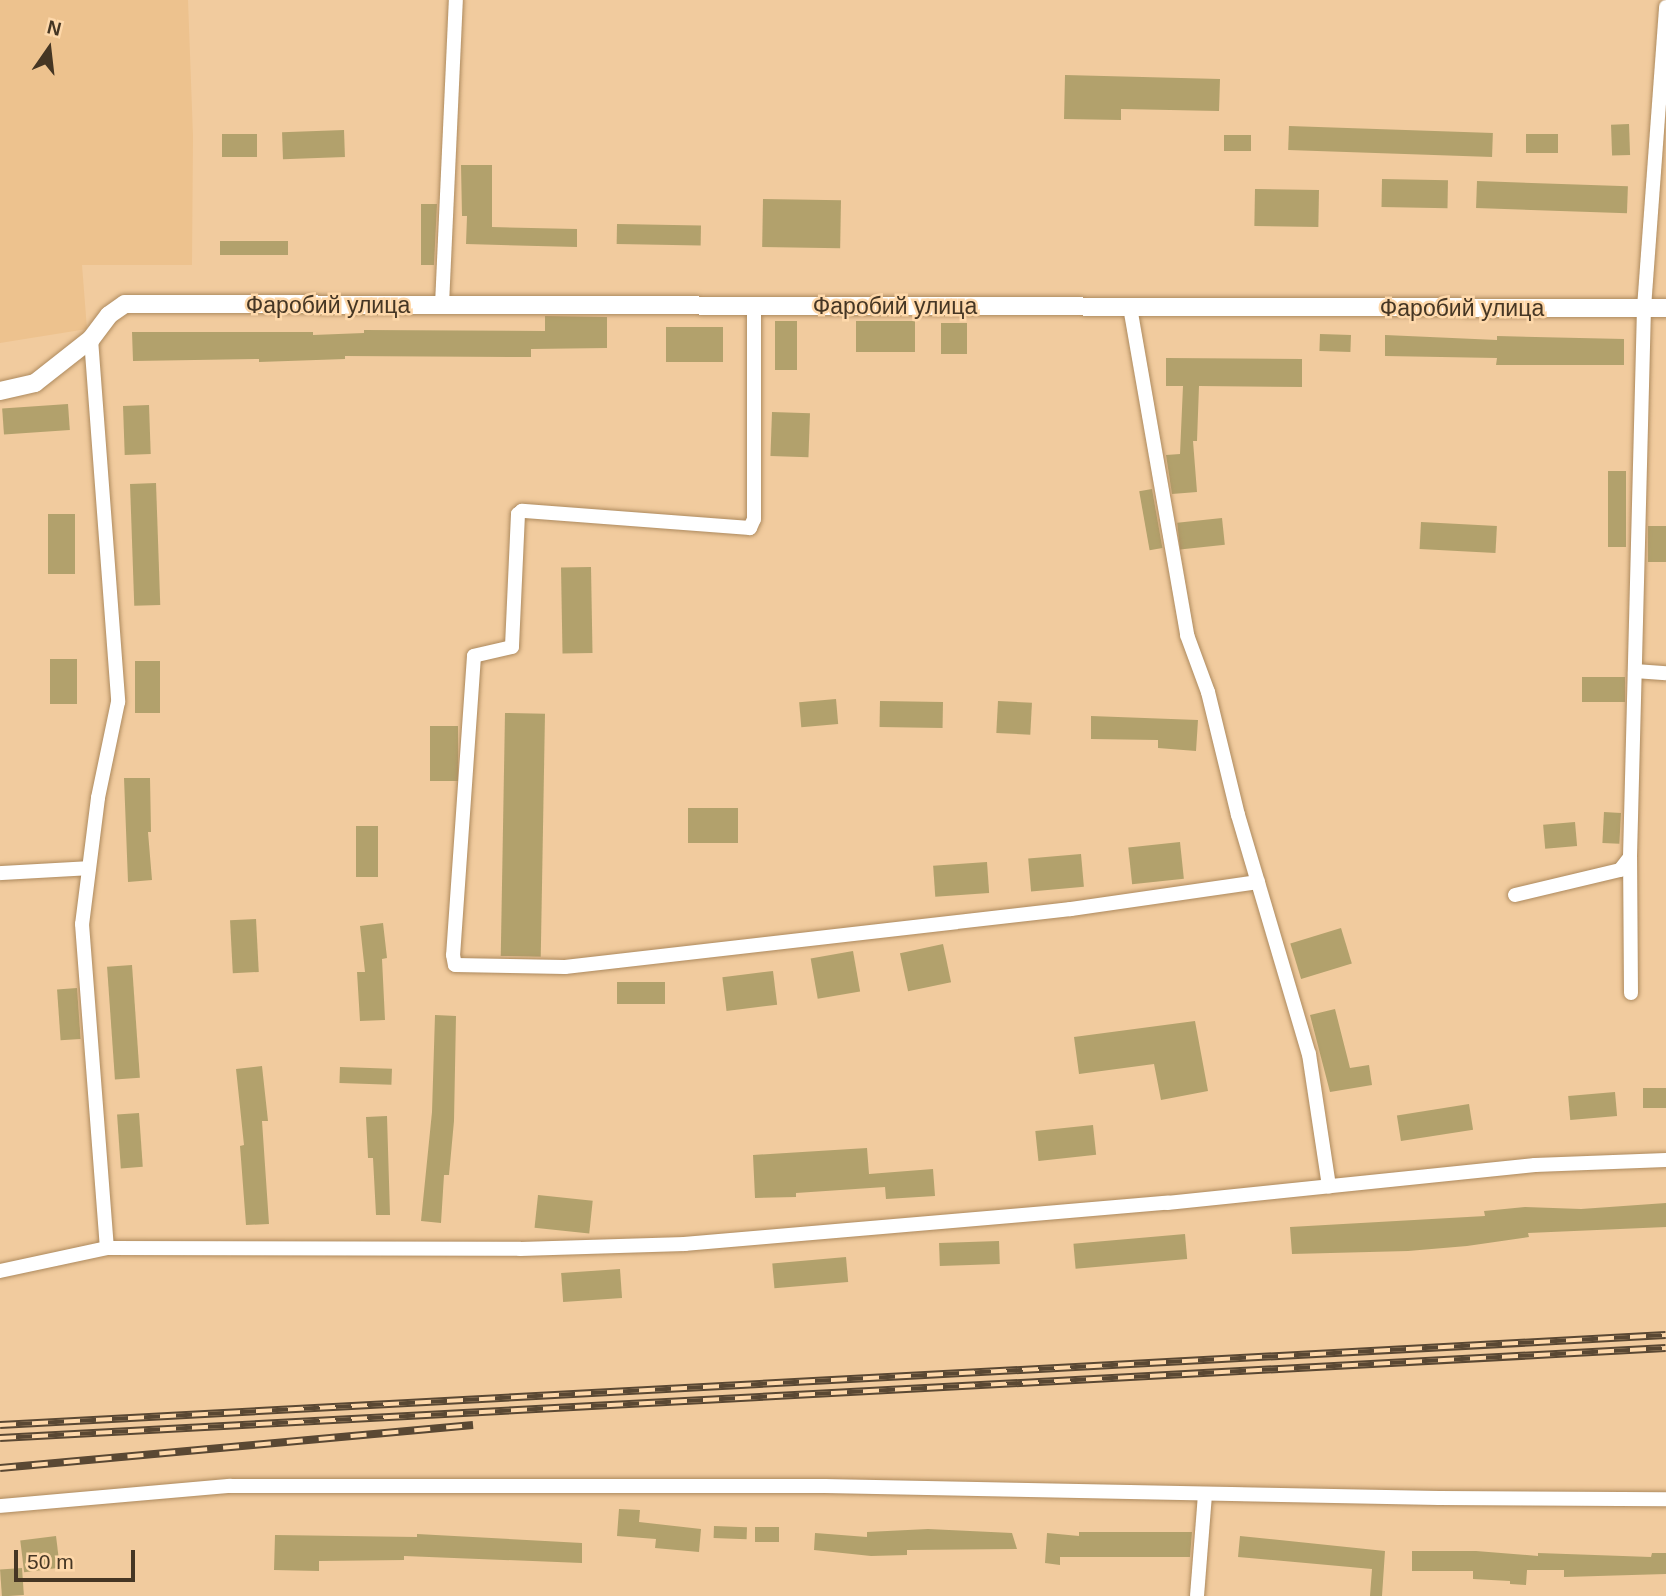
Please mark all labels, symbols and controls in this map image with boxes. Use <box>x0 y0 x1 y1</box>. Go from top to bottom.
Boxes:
north arrow <box>14 14 84 84</box>
text: N <box>45 16 63 40</box>
street label: Фаробий улица <box>246 291 410 319</box>
street label: Фаробий улица <box>813 292 977 320</box>
street label: Фаробий улица <box>1380 294 1544 322</box>
scale bar <box>18 1536 138 1580</box>
text: 50 m <box>27 1550 74 1573</box>

